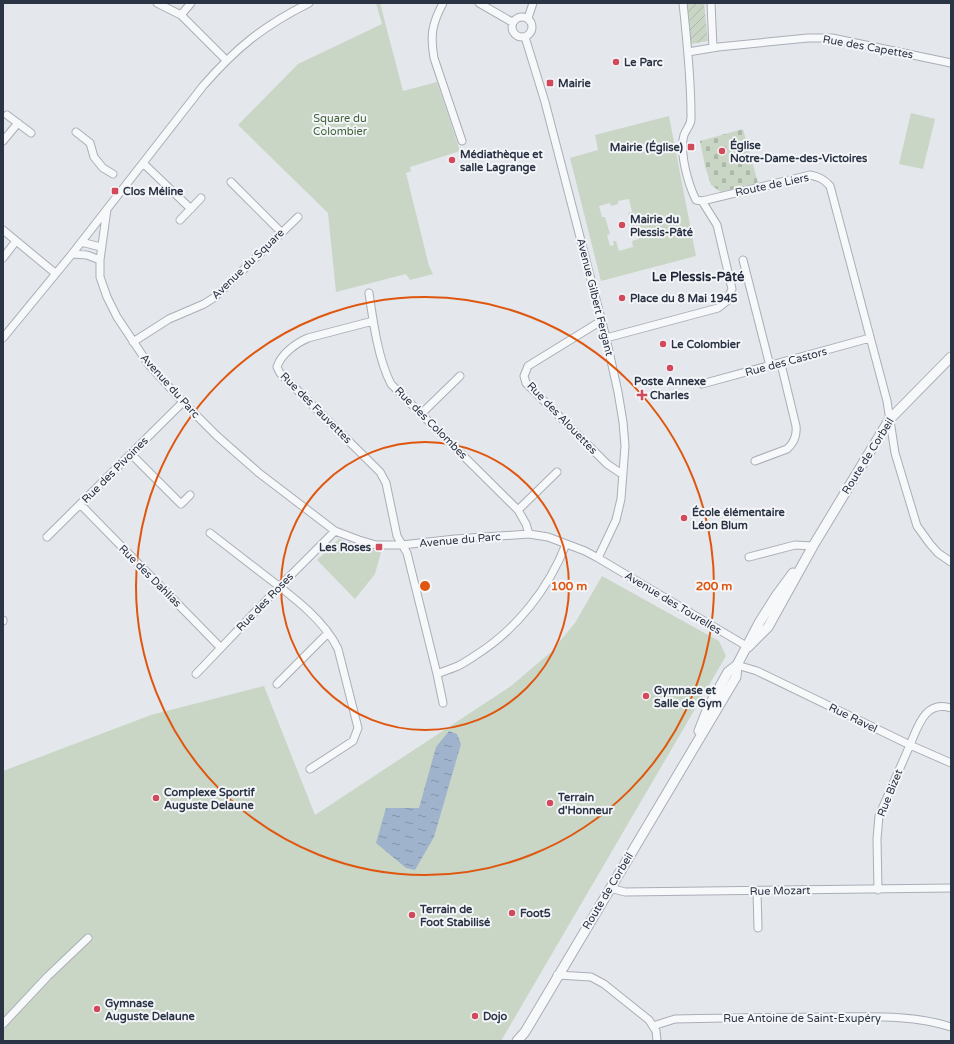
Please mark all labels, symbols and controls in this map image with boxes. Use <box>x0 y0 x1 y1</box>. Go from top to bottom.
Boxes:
street label: Rue des Capettes <box>822 33 914 61</box>
place label: Le Parc <box>624 56 663 69</box>
marker: Le Parc <box>611 57 621 67</box>
place label: Mairie <box>558 77 591 90</box>
marker: Mairie <box>545 78 555 88</box>
park label: Square du Colombier <box>313 112 368 138</box>
place label: Église Notre-Dame-des-Victoires <box>730 138 868 165</box>
place label: Mairie (Église) <box>610 140 684 155</box>
marker: Mairie (Église) <box>686 142 696 152</box>
marker: Église Notre-Dame-des-Victoires <box>717 146 727 156</box>
place label: Médiathèque et salle Lagrange <box>460 148 544 175</box>
marker: Médiathèque et salle Lagrange <box>447 155 457 165</box>
street label: Route de Liers <box>734 171 810 199</box>
place label: Clos Méline <box>123 185 184 198</box>
marker: Clos Méline <box>110 186 120 196</box>
place label: Mairie du Plessis-Pâté <box>630 213 694 239</box>
marker: Mairie du Plessis-Pâté <box>617 220 627 230</box>
street label: Avenue du Square <box>209 226 287 302</box>
street label: Avenue Gilbert Fergant <box>574 237 616 357</box>
district label: Le Plessis-Pâté <box>652 269 745 285</box>
place label: Place du 8 Mai 1945 <box>630 292 738 305</box>
marker: Place du 8 Mai 1945 <box>617 293 627 303</box>
place label: Le Colombier <box>671 338 741 351</box>
marker: Le Colombier <box>658 339 668 349</box>
street label: Rue des Castors <box>744 345 828 379</box>
street label: Avenue du Parc <box>138 351 202 421</box>
marker: Poste Annexe <box>665 363 675 373</box>
street label: Rue des Fauvettes <box>278 370 354 446</box>
place label: Poste Annexe <box>634 375 707 388</box>
street label: Rue des Alouettes <box>524 379 600 457</box>
street label: Rue des Colombes <box>392 384 470 462</box>
place label: Charles <box>650 389 690 402</box>
marker: Charles <box>637 390 647 400</box>
street label: Route de Corbeil <box>839 415 897 497</box>
street label: Rue des Pivoines <box>79 434 151 506</box>
place label: École élémentaire Léon Blum <box>692 505 785 532</box>
marker: École élémentaire Léon Blum <box>679 513 689 523</box>
street label: Avenue du Parc <box>419 530 502 550</box>
place label: Les Roses <box>319 541 372 554</box>
street label: Rue des Dahlias <box>116 542 184 610</box>
marker: Les Roses <box>374 542 384 552</box>
street label: Avenue des Tourelles <box>622 569 724 637</box>
street label: Rue des Roses <box>234 570 296 634</box>
centre of rings <box>418 579 432 593</box>
text: 100 m <box>551 579 587 593</box>
text: 200 m <box>696 579 732 593</box>
place label: Gymnase et Salle de Gym <box>654 684 722 711</box>
marker: Gymnase et Salle de Gym <box>641 691 651 701</box>
street label: Rue Ravel <box>827 701 879 735</box>
street label: Rue Bizet <box>875 767 905 819</box>
place label: Complexe Sportif Auguste Delaune <box>164 786 255 813</box>
place label: Terrain d'Honneur <box>557 791 614 817</box>
marker: Complexe Sportif Auguste Delaune <box>151 793 161 803</box>
marker: Terrain d'Honneur <box>545 798 555 808</box>
street label: Route de Corbeil <box>580 850 636 932</box>
street label: Rue Mozart <box>749 884 811 898</box>
place label: Terrain de Foot Stabilisé <box>419 903 491 929</box>
place label: Foot5 <box>520 907 551 920</box>
marker: Foot5 <box>507 908 517 918</box>
marker: Terrain de Foot Stabilisé <box>407 910 417 920</box>
place label: Gymnase Auguste Delaune <box>105 997 195 1024</box>
marker: Gymnase Auguste Delaune <box>92 1004 102 1014</box>
place label: Dojo <box>483 1010 508 1024</box>
marker: Dojo <box>470 1011 480 1021</box>
street label: Rue Antoine de Saint-Exupéry <box>723 1012 881 1025</box>

